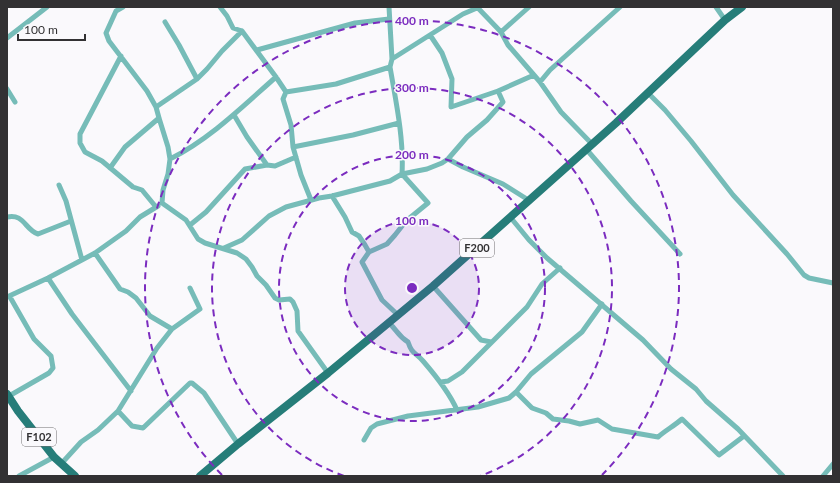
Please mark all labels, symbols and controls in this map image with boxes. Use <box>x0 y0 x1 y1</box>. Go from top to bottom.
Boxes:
text: 400 m <box>395 13 429 28</box>
scale bar <box>18 16 85 42</box>
text: 100 m <box>24 22 58 37</box>
text: 300 m <box>395 80 429 95</box>
text: 200 m <box>395 147 429 162</box>
text: 100 m <box>395 213 429 228</box>
road number: F200 <box>460 239 494 257</box>
centre of rings <box>405 281 419 295</box>
road number: F102 <box>22 428 56 446</box>

